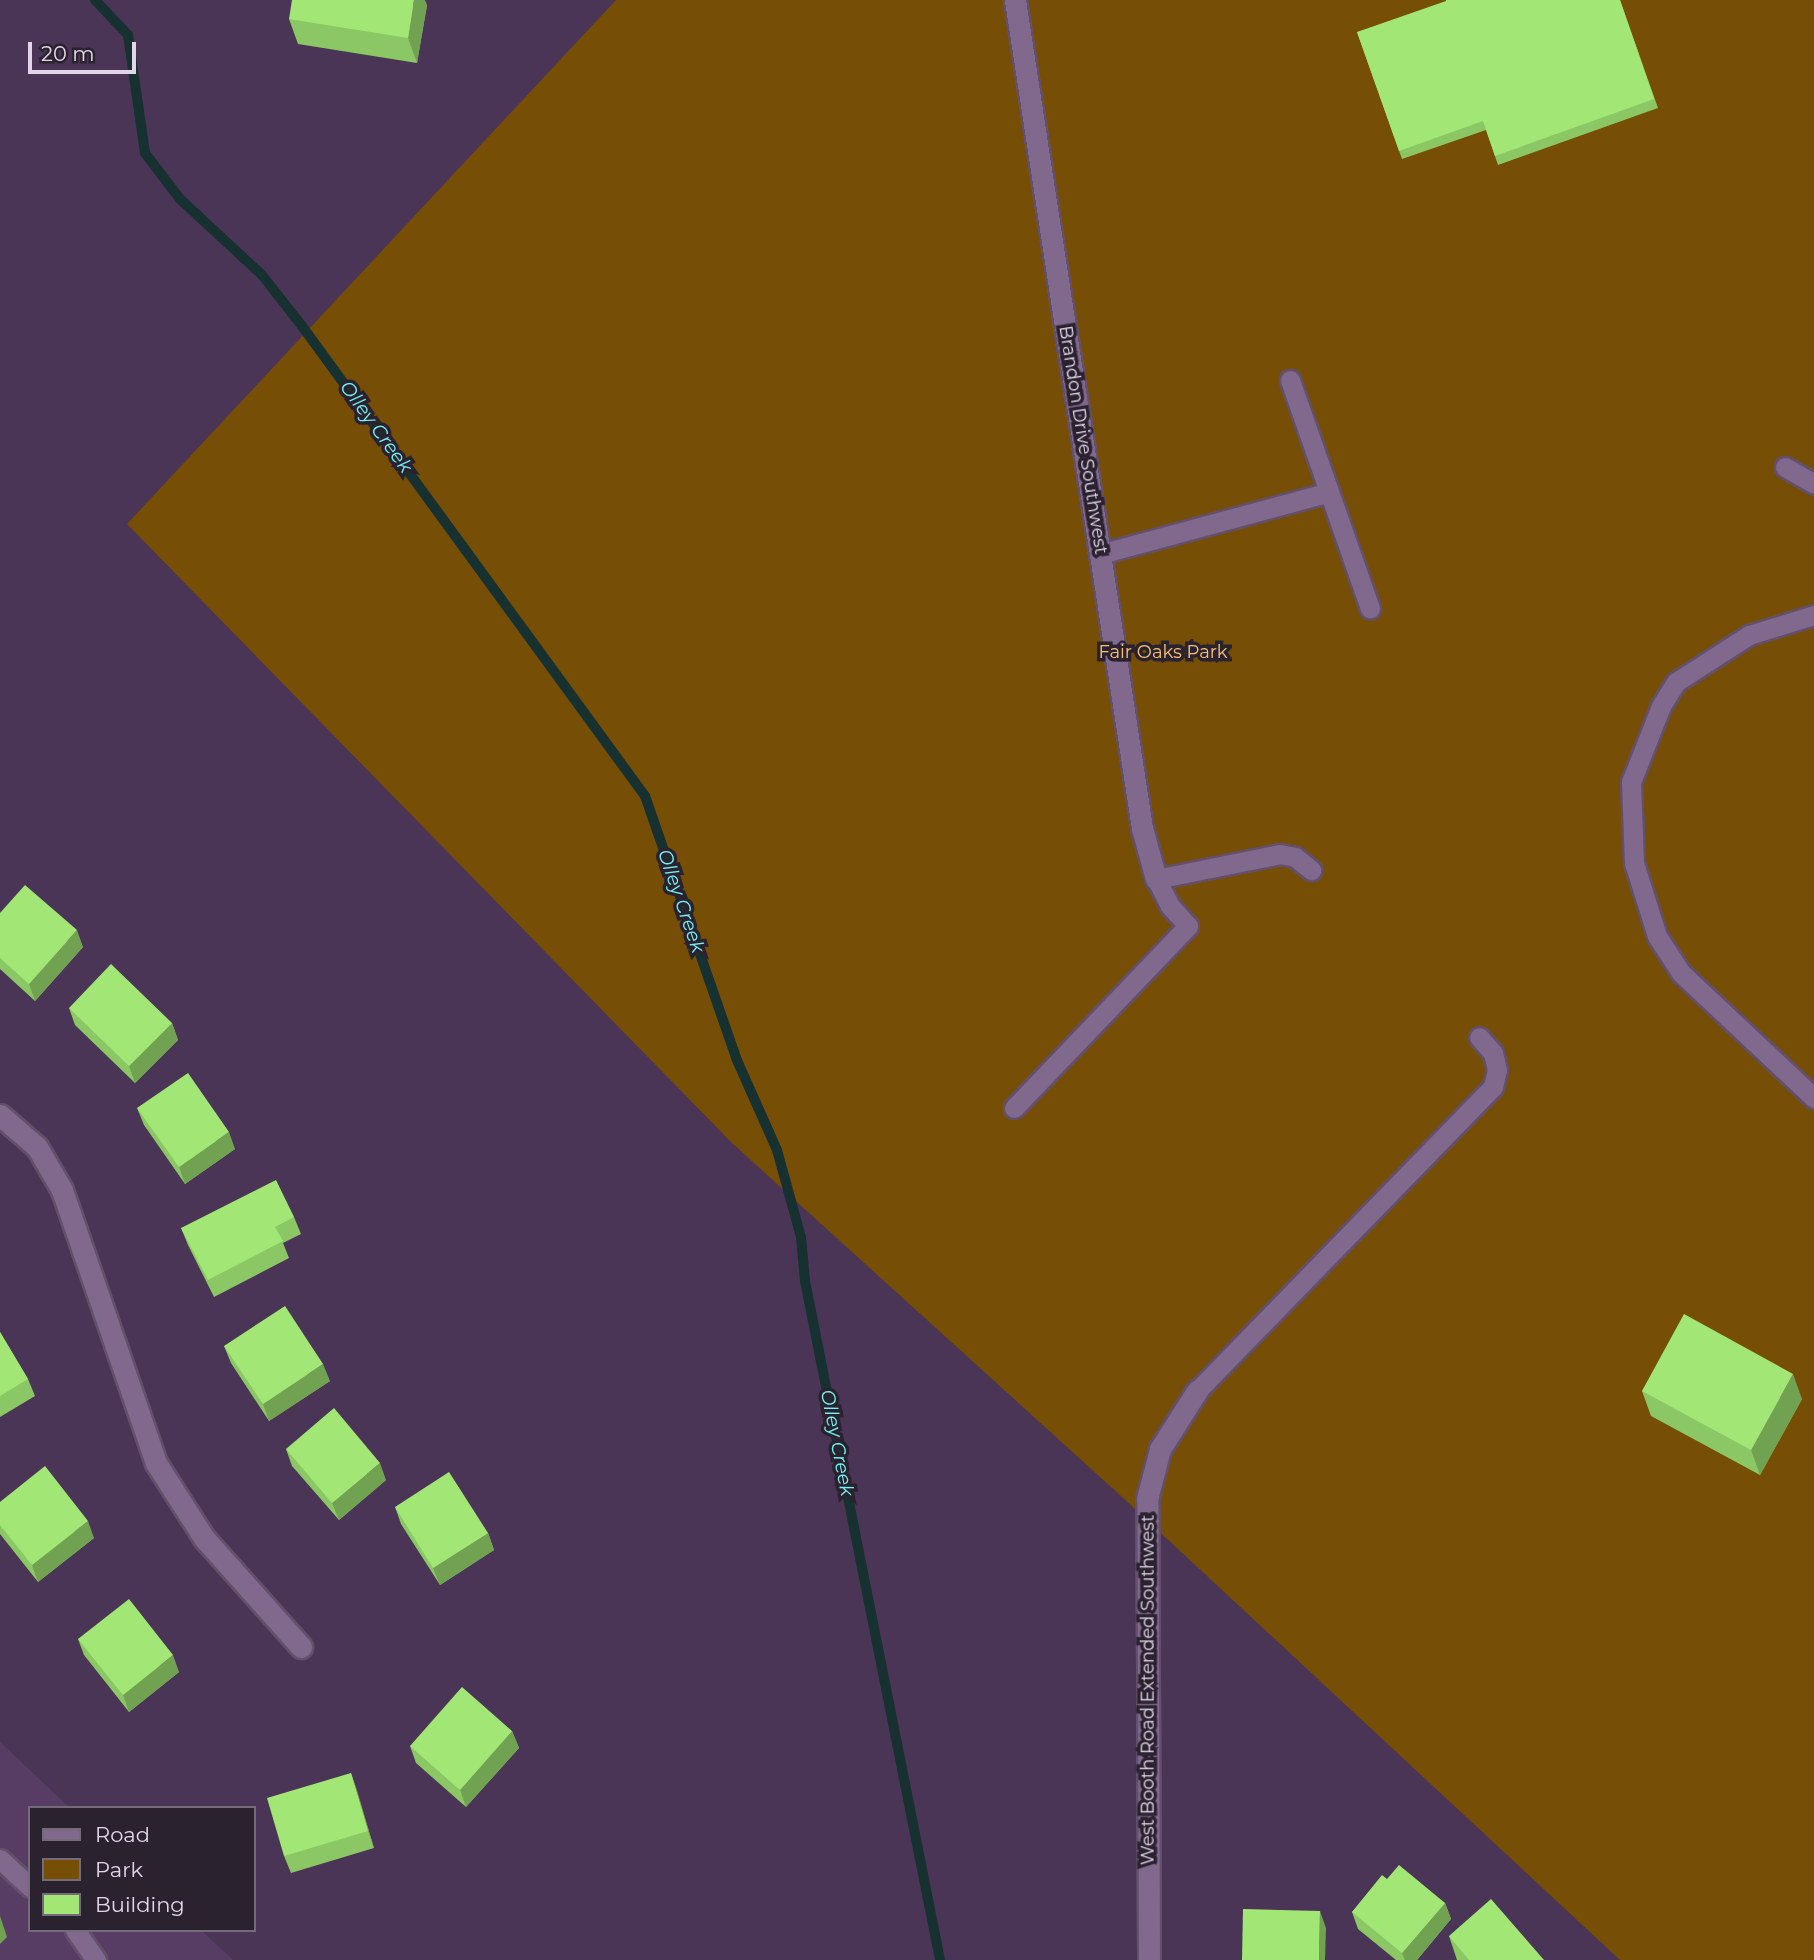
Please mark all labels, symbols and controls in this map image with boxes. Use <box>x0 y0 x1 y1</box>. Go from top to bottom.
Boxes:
scale bar <box>32 28 140 72</box>
text: 20 m <box>41 41 95 66</box>
street label: Brandon Drive Southwest <box>1054 324 1112 556</box>
water label: Olley Creek <box>335 377 417 477</box>
park label: Fair Oaks Park <box>1098 641 1228 663</box>
water label: Olley Creek <box>653 846 709 956</box>
water label: Olley Creek <box>815 1388 859 1498</box>
street label: West Booth Road Extended Southwest <box>1137 1515 1159 1865</box>
legend <box>28 1806 256 1932</box>
text: Road <box>95 1822 150 1847</box>
text: Park <box>95 1857 143 1882</box>
text: Building <box>95 1892 185 1917</box>

